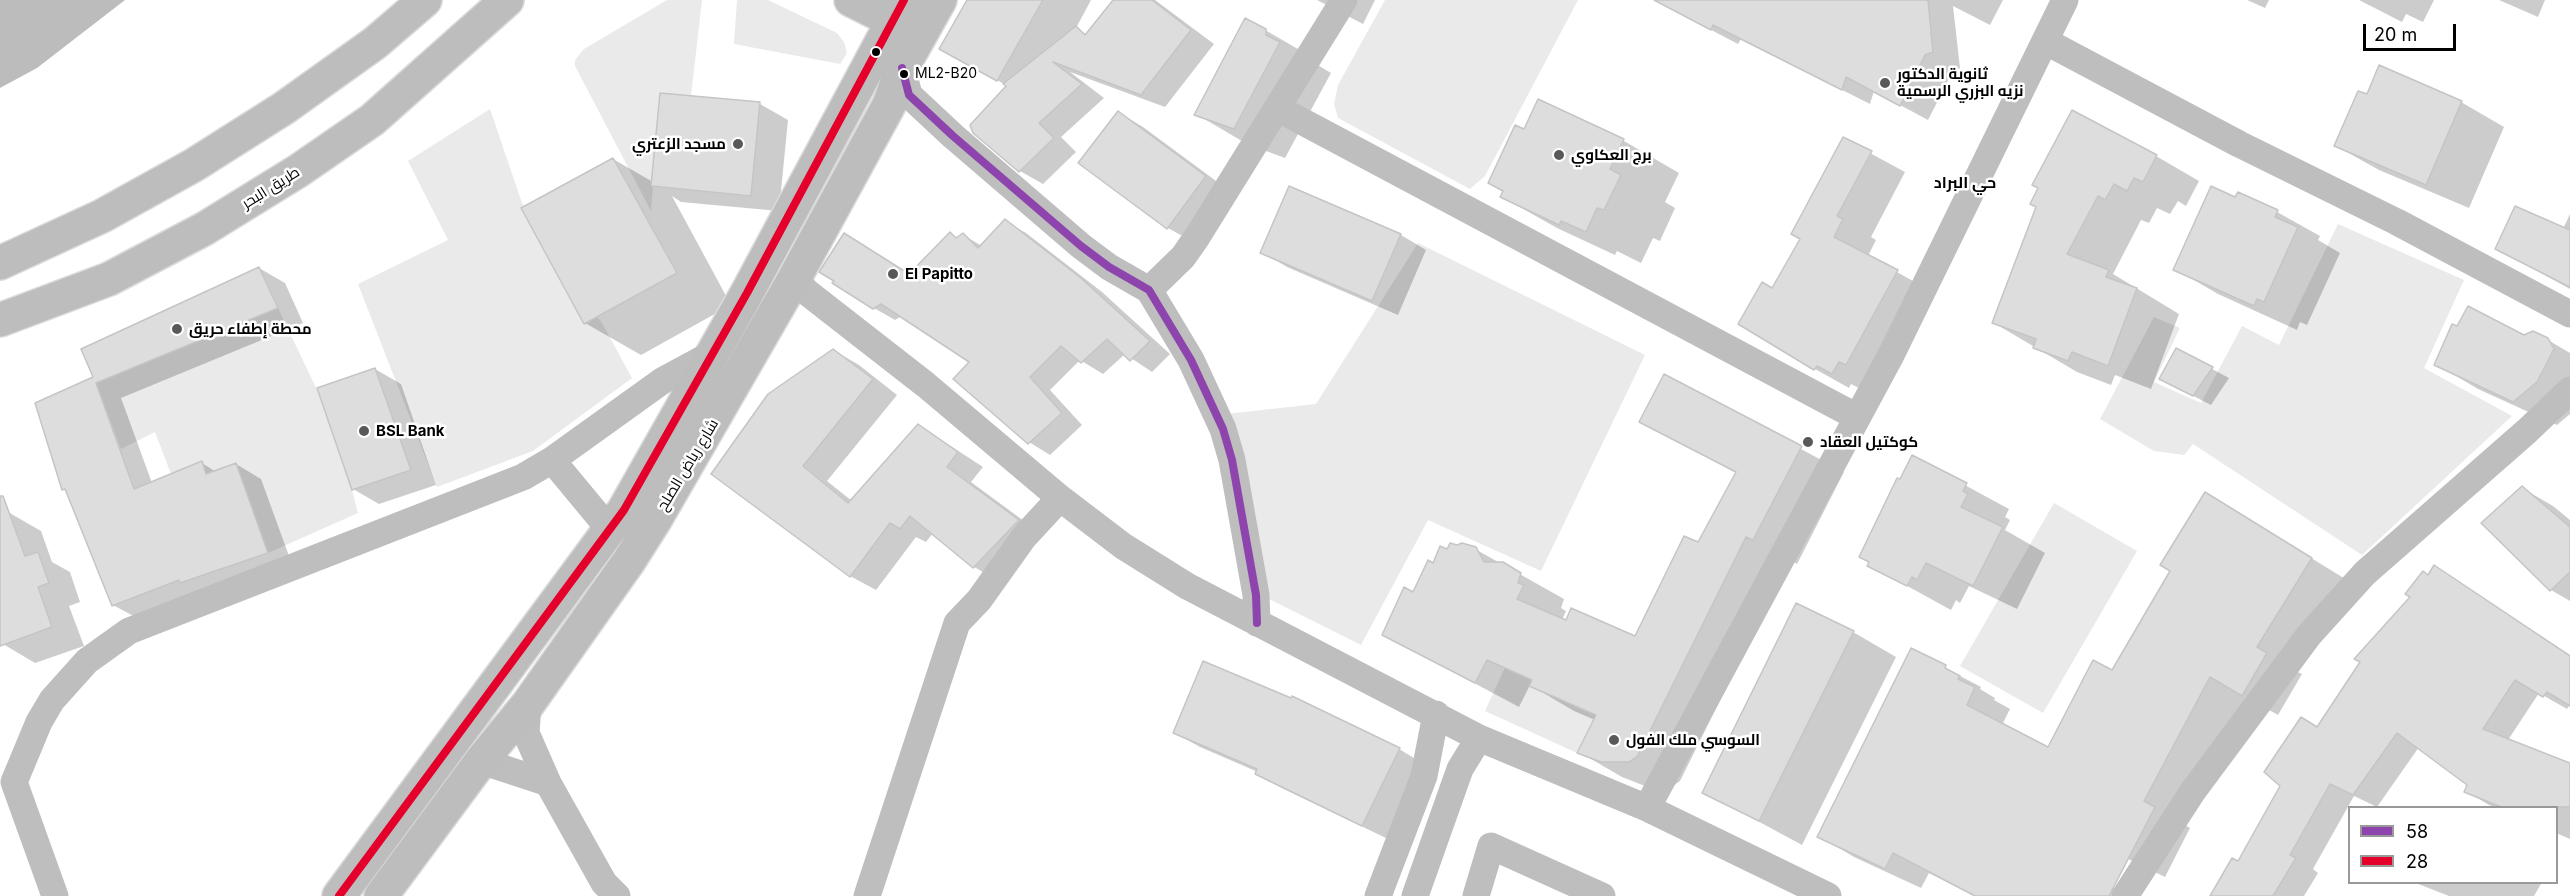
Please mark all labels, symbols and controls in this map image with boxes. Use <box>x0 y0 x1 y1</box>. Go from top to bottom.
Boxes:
scale bar <box>2366 12 2459 50</box>
text: 20 m <box>2374 24 2417 45</box>
unlabelled marker <box>870 46 882 58</box>
place label: ثانوية الدكتور نزيه البزري الرسمية <box>1897 65 2024 100</box>
place label: ML2-B20 <box>915 66 977 82</box>
marker: ML2-B20 <box>898 68 910 80</box>
marker: ثانوية الدكتور نزيه البزري الرسمية <box>1878 76 1892 90</box>
place label: مسجد الزعتري <box>632 135 726 153</box>
marker: مسجد الزعتري <box>731 137 745 151</box>
place label: برج العكاوي <box>1571 146 1652 164</box>
marker: برج العكاوي <box>1552 148 1566 162</box>
street label: طريق البحر <box>239 163 303 213</box>
district label: حي البراد <box>1934 173 1996 193</box>
place label: El Papitto <box>905 265 973 283</box>
marker: El Papitto <box>886 267 900 281</box>
place label: محطة إطفاء حريق <box>189 320 312 338</box>
marker: محطة إطفاء حريق <box>170 322 184 336</box>
street label: شارع رياض الصلح <box>654 416 722 514</box>
place label: BSL Bank <box>376 422 444 440</box>
marker: BSL Bank <box>357 424 371 438</box>
place label: كوكتيل العقاد <box>1820 433 1918 451</box>
marker: كوكتيل العقاد <box>1801 435 1815 449</box>
place label: السوسي ملك الفول <box>1626 731 1760 749</box>
marker: السوسي ملك الفول <box>1607 733 1621 747</box>
legend <box>2348 806 2558 884</box>
text: 58 <box>2406 821 2428 842</box>
text: 28 <box>2406 851 2428 872</box>

